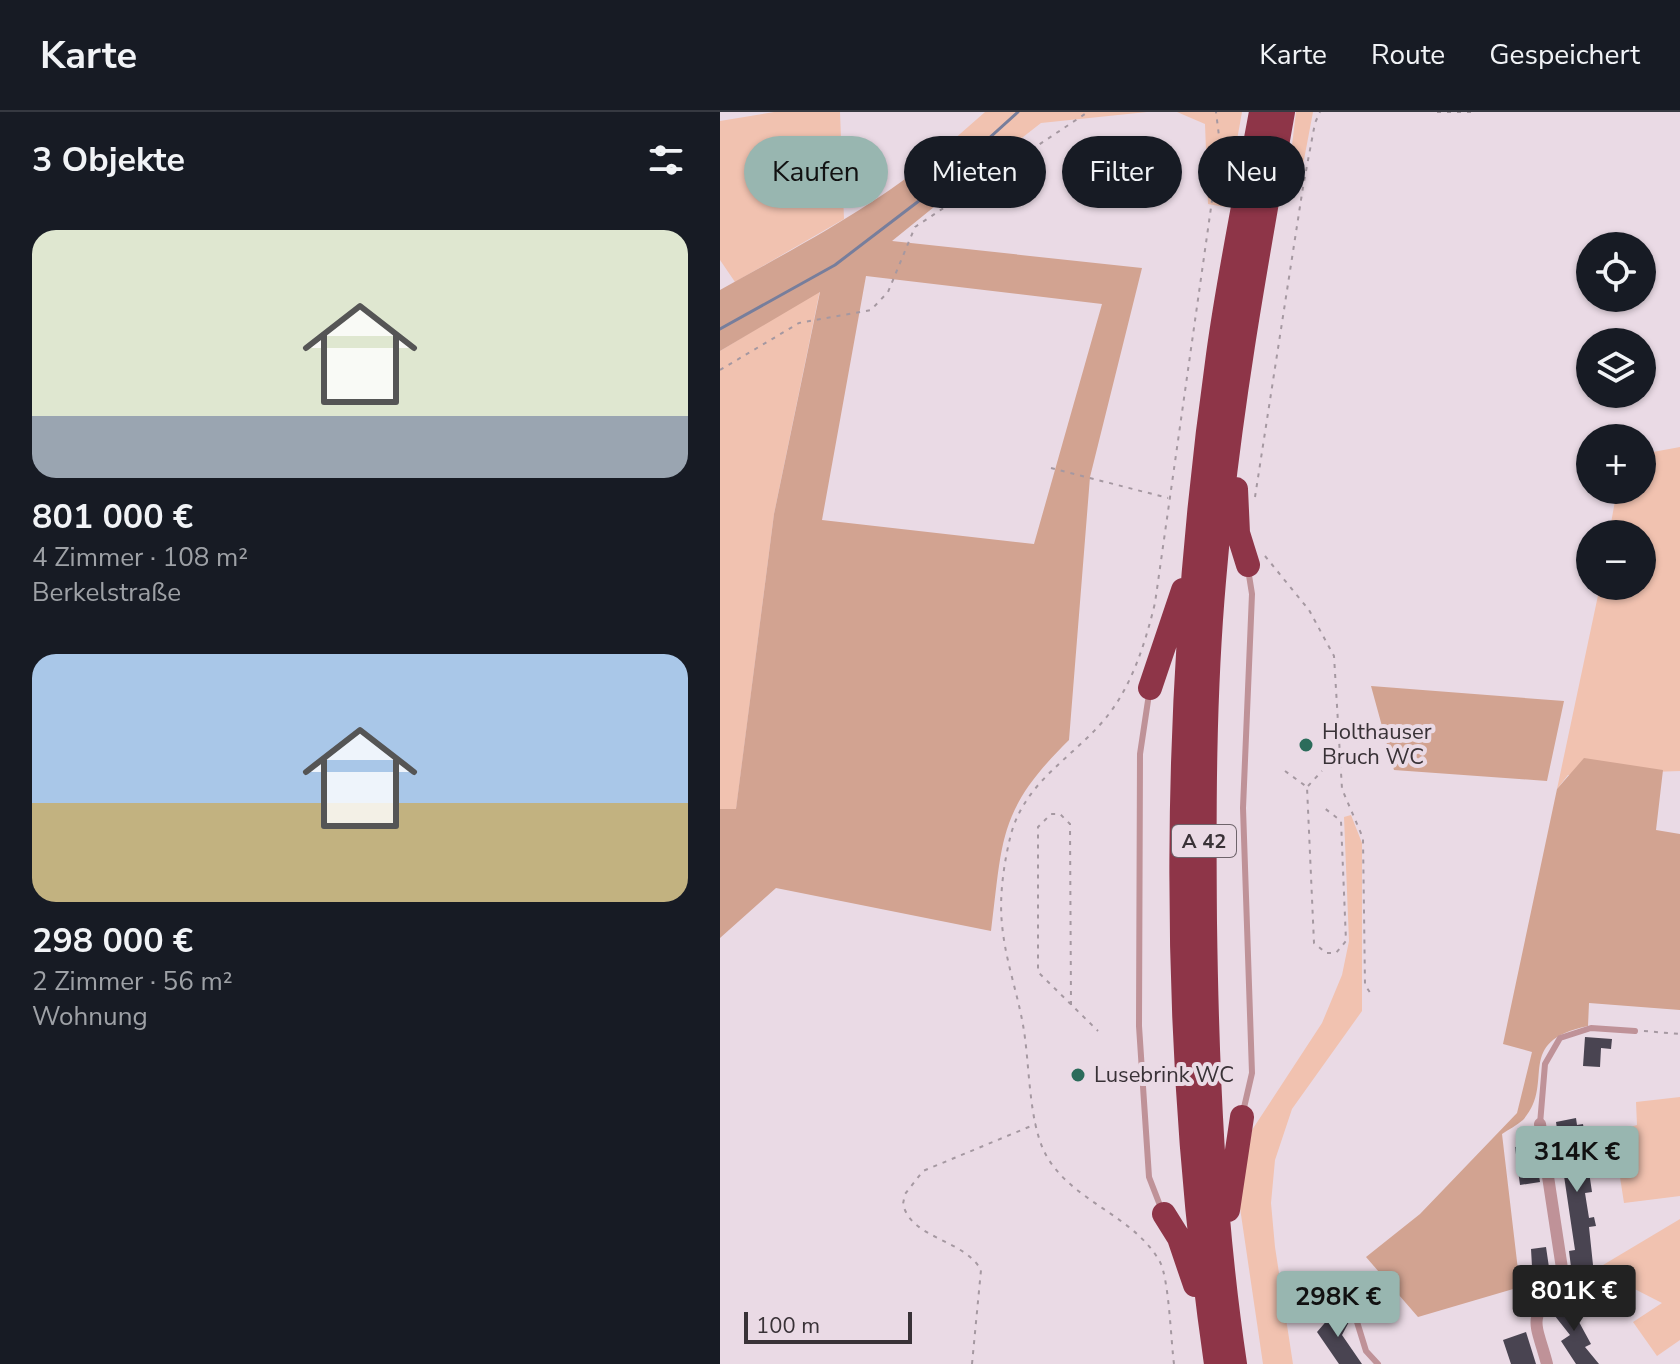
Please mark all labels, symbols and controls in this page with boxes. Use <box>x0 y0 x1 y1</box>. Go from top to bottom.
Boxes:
text: Karte <box>40 30 137 81</box>
text: Karte <box>1259 36 1327 74</box>
text: Route <box>1371 36 1445 74</box>
text: Gespeichert <box>1489 36 1640 74</box>
chip: Kaufen <box>744 136 888 208</box>
chip: Mieten <box>904 136 1046 208</box>
chip: Filter <box>1062 136 1182 208</box>
chip: Neu <box>1198 136 1305 208</box>
text: 3 Objekte <box>32 137 185 183</box>
icon: filters <box>644 138 688 182</box>
map controls <box>1576 232 1656 600</box>
button: locate <box>1576 232 1656 312</box>
icon: home <box>288 282 432 426</box>
button: layers <box>1576 328 1656 408</box>
button: + <box>1576 424 1656 504</box>
text: 801 000 € <box>32 494 193 540</box>
button: − <box>1576 520 1656 600</box>
text: 4 Zimmer · 108 m² <box>32 540 248 575</box>
text: Berkelstraße <box>32 575 181 610</box>
icon: home <box>288 706 432 850</box>
place label: Holthauser Bruch WC <box>1322 717 1432 772</box>
marker: Holthauser Bruch WC <box>1297 736 1315 754</box>
road number: A 42 <box>1172 825 1236 857</box>
text: 298 000 € <box>32 918 193 964</box>
text: 2 Zimmer · 56 m² <box>32 964 233 999</box>
text: Wohnung <box>32 999 148 1034</box>
place label: Lusebrink WC <box>1094 1060 1234 1090</box>
marker: Lusebrink WC <box>1069 1066 1087 1084</box>
pin: 314K € <box>1512 1126 1642 1194</box>
text: 314K € <box>1534 1134 1620 1169</box>
pin: 801K € <box>1509 1265 1639 1333</box>
pin: 298K € <box>1273 1271 1403 1339</box>
text: 801K € <box>1531 1273 1617 1308</box>
text: 298K € <box>1295 1279 1381 1314</box>
scale bar <box>744 1308 912 1344</box>
text: 100 m <box>756 1311 820 1341</box>

